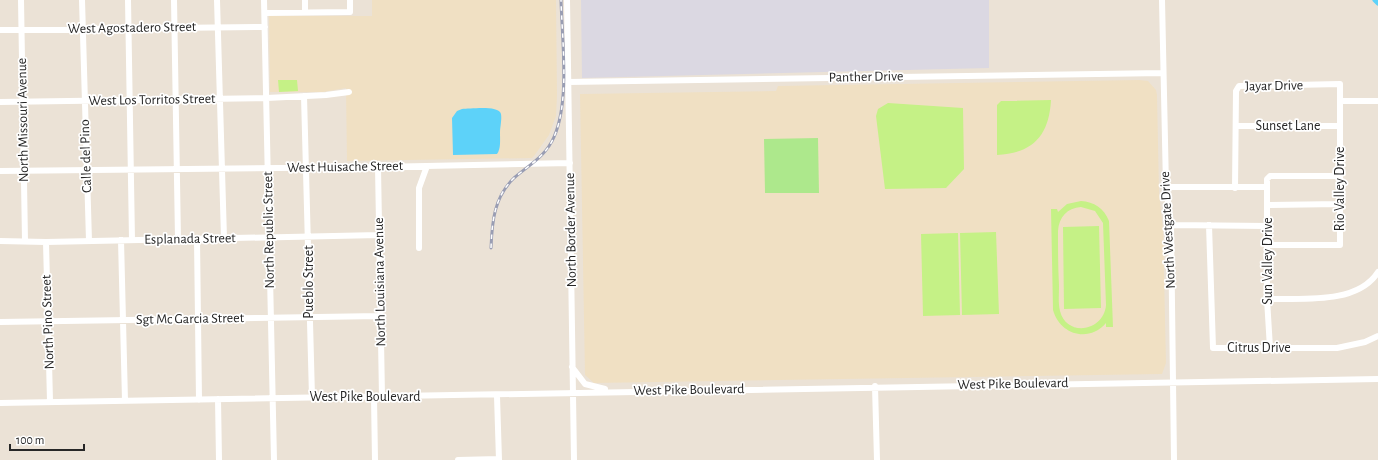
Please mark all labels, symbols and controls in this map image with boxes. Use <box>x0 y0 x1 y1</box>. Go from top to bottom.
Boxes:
street label: West Agostadero Street <box>68 20 197 36</box>
street label: North Missouri Avenue <box>15 58 31 182</box>
street label: Panther Drive <box>829 69 903 85</box>
street label: Jayar Drive <box>1245 78 1303 94</box>
street label: West Los Torritos Street <box>88 92 216 108</box>
street label: Calle del Pino <box>78 119 94 193</box>
street label: Sunset Lane <box>1255 119 1321 133</box>
street label: Rio Valley Drive <box>1333 147 1347 231</box>
street label: West Huisache Street <box>287 159 404 175</box>
street label: North Republic Street <box>261 171 277 289</box>
street label: North Westgate Drive <box>1158 171 1178 289</box>
street label: North Border Avenue <box>563 173 579 287</box>
street label: North Louisiana Avenue <box>372 217 388 347</box>
street label: Sun Valley Drive <box>1261 217 1275 305</box>
street label: Esplanada Street <box>144 231 236 247</box>
street label: Pueblo Street <box>302 245 316 319</box>
street label: North Pino Street <box>39 274 57 370</box>
street label: Sgt Mc Garcia Street <box>136 311 245 327</box>
street label: Citrus Drive <box>1227 341 1291 355</box>
street label: West Pike Boulevard <box>957 376 1069 392</box>
street label: West Pike Boulevard <box>633 382 745 398</box>
street label: West Pike Boulevard <box>310 390 420 404</box>
scale bar <box>10 426 84 452</box>
text: 100 m <box>16 434 44 446</box>

